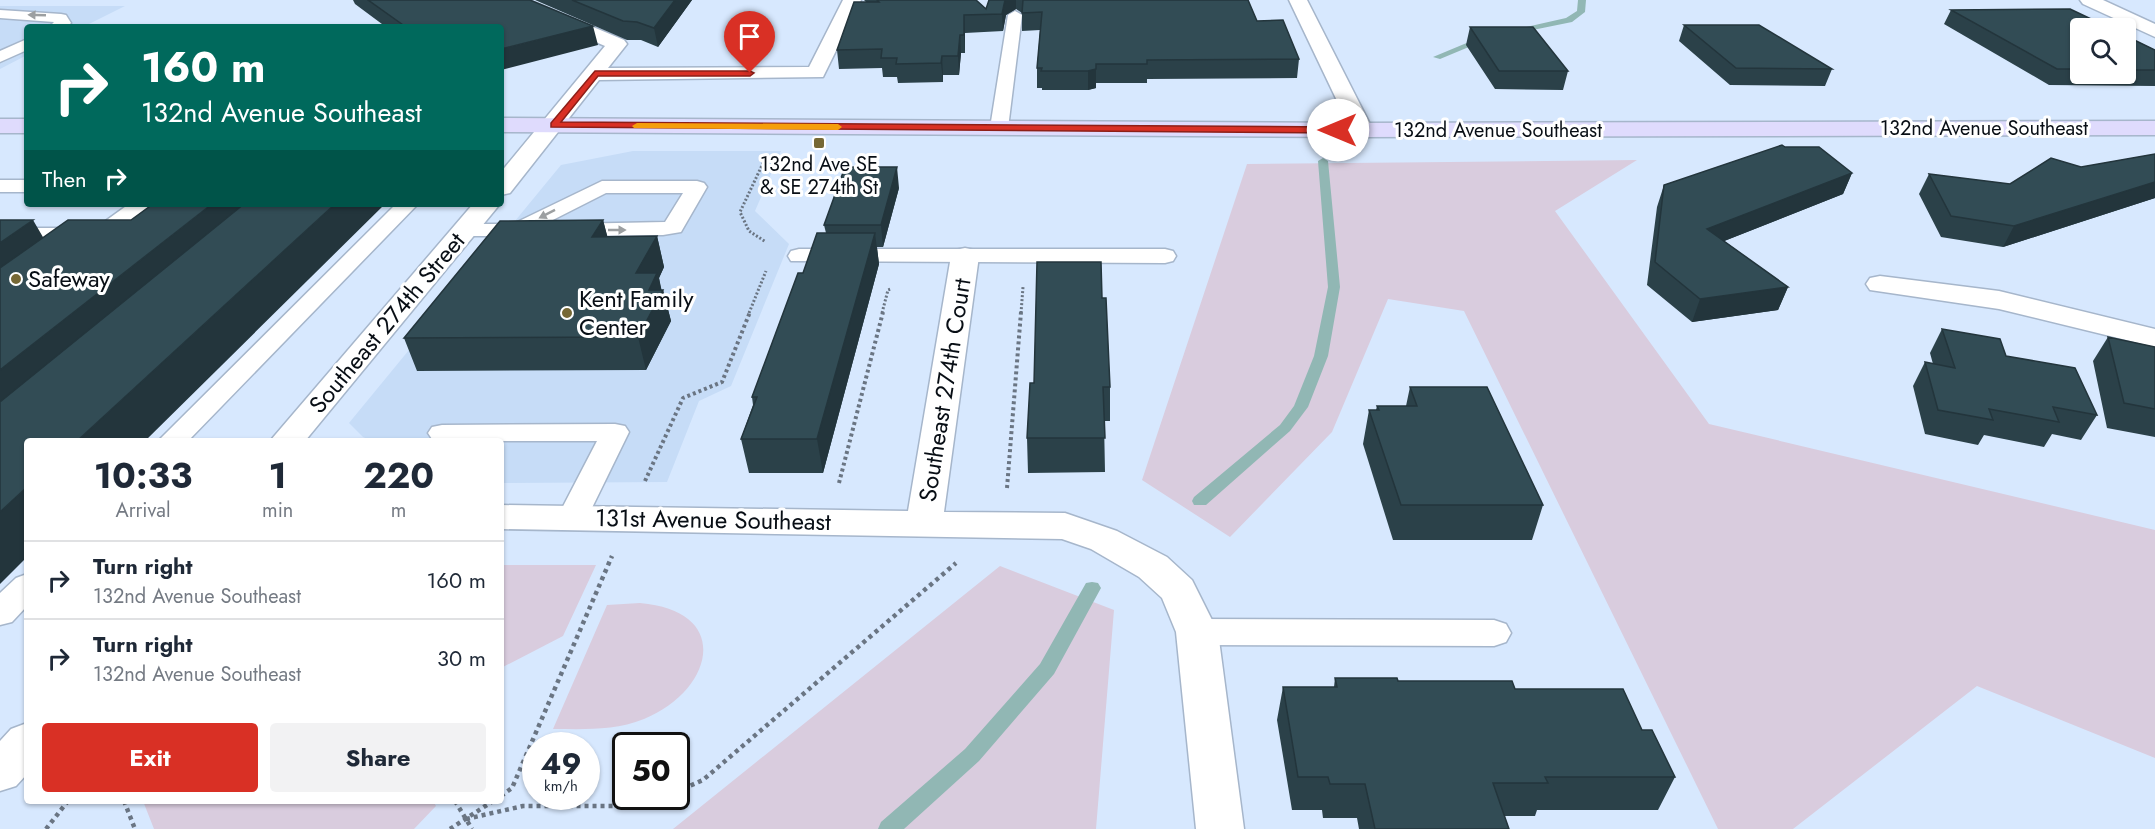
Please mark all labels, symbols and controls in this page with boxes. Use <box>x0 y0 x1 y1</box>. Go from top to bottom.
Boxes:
one-way arrow <box>27 10 46 19</box>
pin <box>724 11 775 73</box>
map controls <box>2070 18 2136 84</box>
button: search <box>2070 18 2136 84</box>
icon: arrive <box>733 20 766 53</box>
text: 160 m <box>141 37 265 98</box>
icon: right <box>42 48 120 126</box>
text: 132nd Avenue Southeast <box>141 93 422 132</box>
position arrow <box>1306 98 1370 162</box>
street label: 132nd Avenue Southeast <box>1880 114 2088 143</box>
street label: 132nd Avenue Southeast <box>1394 116 1602 145</box>
marker: 132nd Ave SE & SE 274th St <box>812 136 826 150</box>
place label: 132nd Ave SE & SE 274th St <box>760 150 878 202</box>
icon: right <box>99 162 132 195</box>
text: Then <box>42 163 87 195</box>
one-way arrow <box>539 210 556 219</box>
street label: Southeast 274th Street <box>300 224 473 421</box>
one-way arrow <box>608 225 627 234</box>
place label: Safeway <box>28 261 110 296</box>
marker: Safeway <box>9 272 23 286</box>
street label: Southeast 274th Court <box>910 275 979 504</box>
place label: Kent Family Center <box>579 281 694 344</box>
marker: Kent Family Center <box>560 306 574 320</box>
text: 10:33 <box>94 449 192 501</box>
text: 1 <box>269 449 287 501</box>
text: 220 <box>363 449 434 501</box>
text: Arrival <box>115 496 171 525</box>
text: min <box>262 496 293 525</box>
text: m <box>391 496 406 525</box>
street label: 131st Avenue Southeast <box>595 500 831 539</box>
text: Turn right <box>93 550 193 582</box>
icon: right <box>42 564 75 597</box>
text: 160 m <box>426 564 486 596</box>
text: 132nd Avenue Southeast <box>93 582 301 611</box>
text: Turn right <box>93 628 193 660</box>
icon: right <box>42 642 75 675</box>
text: 30 m <box>437 642 486 674</box>
text: 132nd Avenue Southeast <box>93 660 301 689</box>
button: Exit <box>42 723 258 792</box>
button: Share <box>270 723 486 792</box>
speed limit sign: 50 <box>612 732 690 810</box>
text: 49 <box>540 742 582 785</box>
text: km/h <box>544 775 578 797</box>

